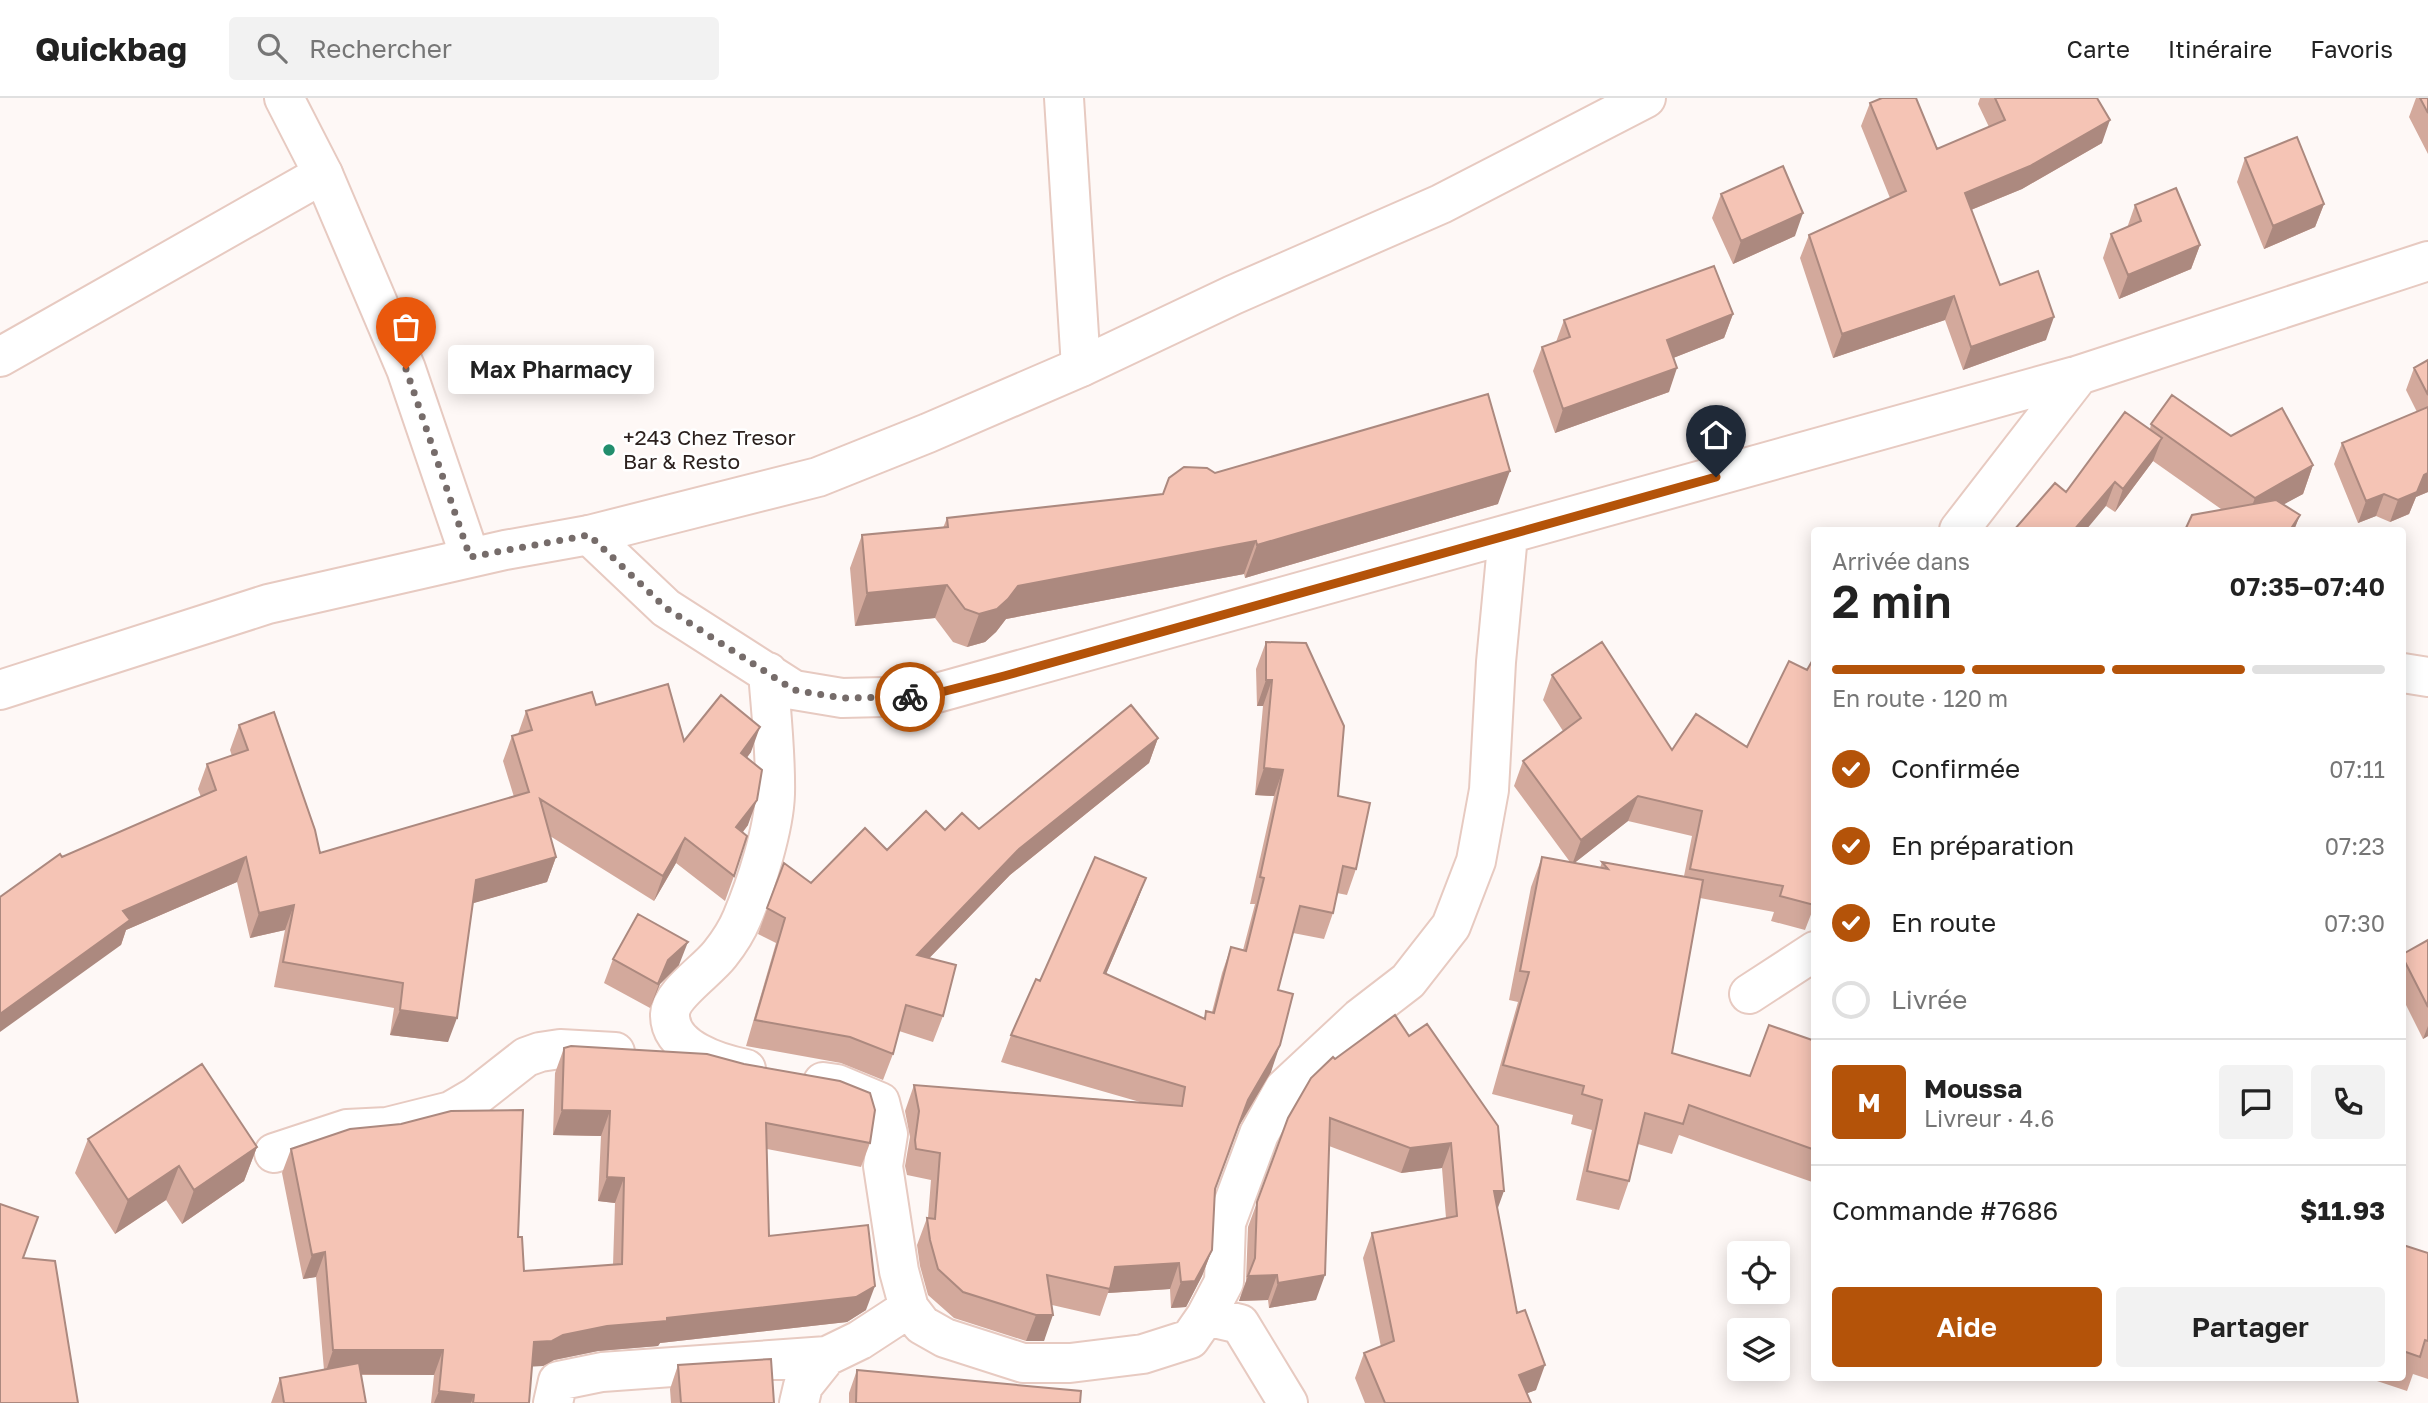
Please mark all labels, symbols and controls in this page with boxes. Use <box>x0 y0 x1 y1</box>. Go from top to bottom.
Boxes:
search box <box>229 17 719 80</box>
text: Quickbag <box>35 29 187 68</box>
icon: search <box>253 29 291 67</box>
text: Rechercher <box>309 33 452 64</box>
text: Carte <box>2067 34 2130 63</box>
text: Itinéraire <box>2168 34 2272 63</box>
text: Favoris <box>2310 34 2393 63</box>
pin <box>376 297 436 369</box>
icon: bag <box>387 308 425 346</box>
callout: Max Pharmacy <box>448 344 654 394</box>
text: Max Pharmacy <box>470 355 632 383</box>
pin <box>1686 405 1746 477</box>
icon: home <box>1697 416 1735 454</box>
place label: +243 Chez Tresor Bar & Resto <box>623 424 796 474</box>
marker: +243 Chez Tresor Bar & Resto <box>601 442 617 458</box>
text: Arrivée dans <box>1832 547 1970 575</box>
text: 07:35–07:40 <box>2230 571 2385 602</box>
text: 2 min <box>1832 573 1952 628</box>
courier <box>875 662 945 732</box>
icon: bike <box>891 678 929 716</box>
text: En route · 120 m <box>1832 684 2008 712</box>
icon: check <box>1832 750 1870 788</box>
text: Confirmée <box>1891 753 2020 784</box>
text: 07:11 <box>2329 755 2385 783</box>
icon: check <box>1832 827 1870 865</box>
text: En préparation <box>1891 830 2074 861</box>
text: 07:23 <box>2325 832 2385 860</box>
icon: check <box>1832 904 1870 942</box>
text: En route <box>1891 907 1996 938</box>
text: 07:30 <box>2324 909 2385 937</box>
text: Livrée <box>1891 984 1967 1015</box>
button: chat <box>2219 1065 2293 1139</box>
button: phone <box>2311 1065 2385 1139</box>
text: Moussa <box>1924 1073 2022 1104</box>
text: M <box>1857 1087 1881 1118</box>
text: Livreur · 4.6 <box>1924 1104 2054 1132</box>
text: Commande #7686 <box>1832 1195 2058 1226</box>
text: $11.93 <box>2300 1195 2385 1226</box>
map controls <box>1727 1241 1790 1381</box>
button: locate <box>1727 1241 1790 1304</box>
button: Aide <box>1832 1287 2102 1367</box>
button: Partager <box>2116 1287 2385 1367</box>
button: layers <box>1727 1318 1790 1381</box>

